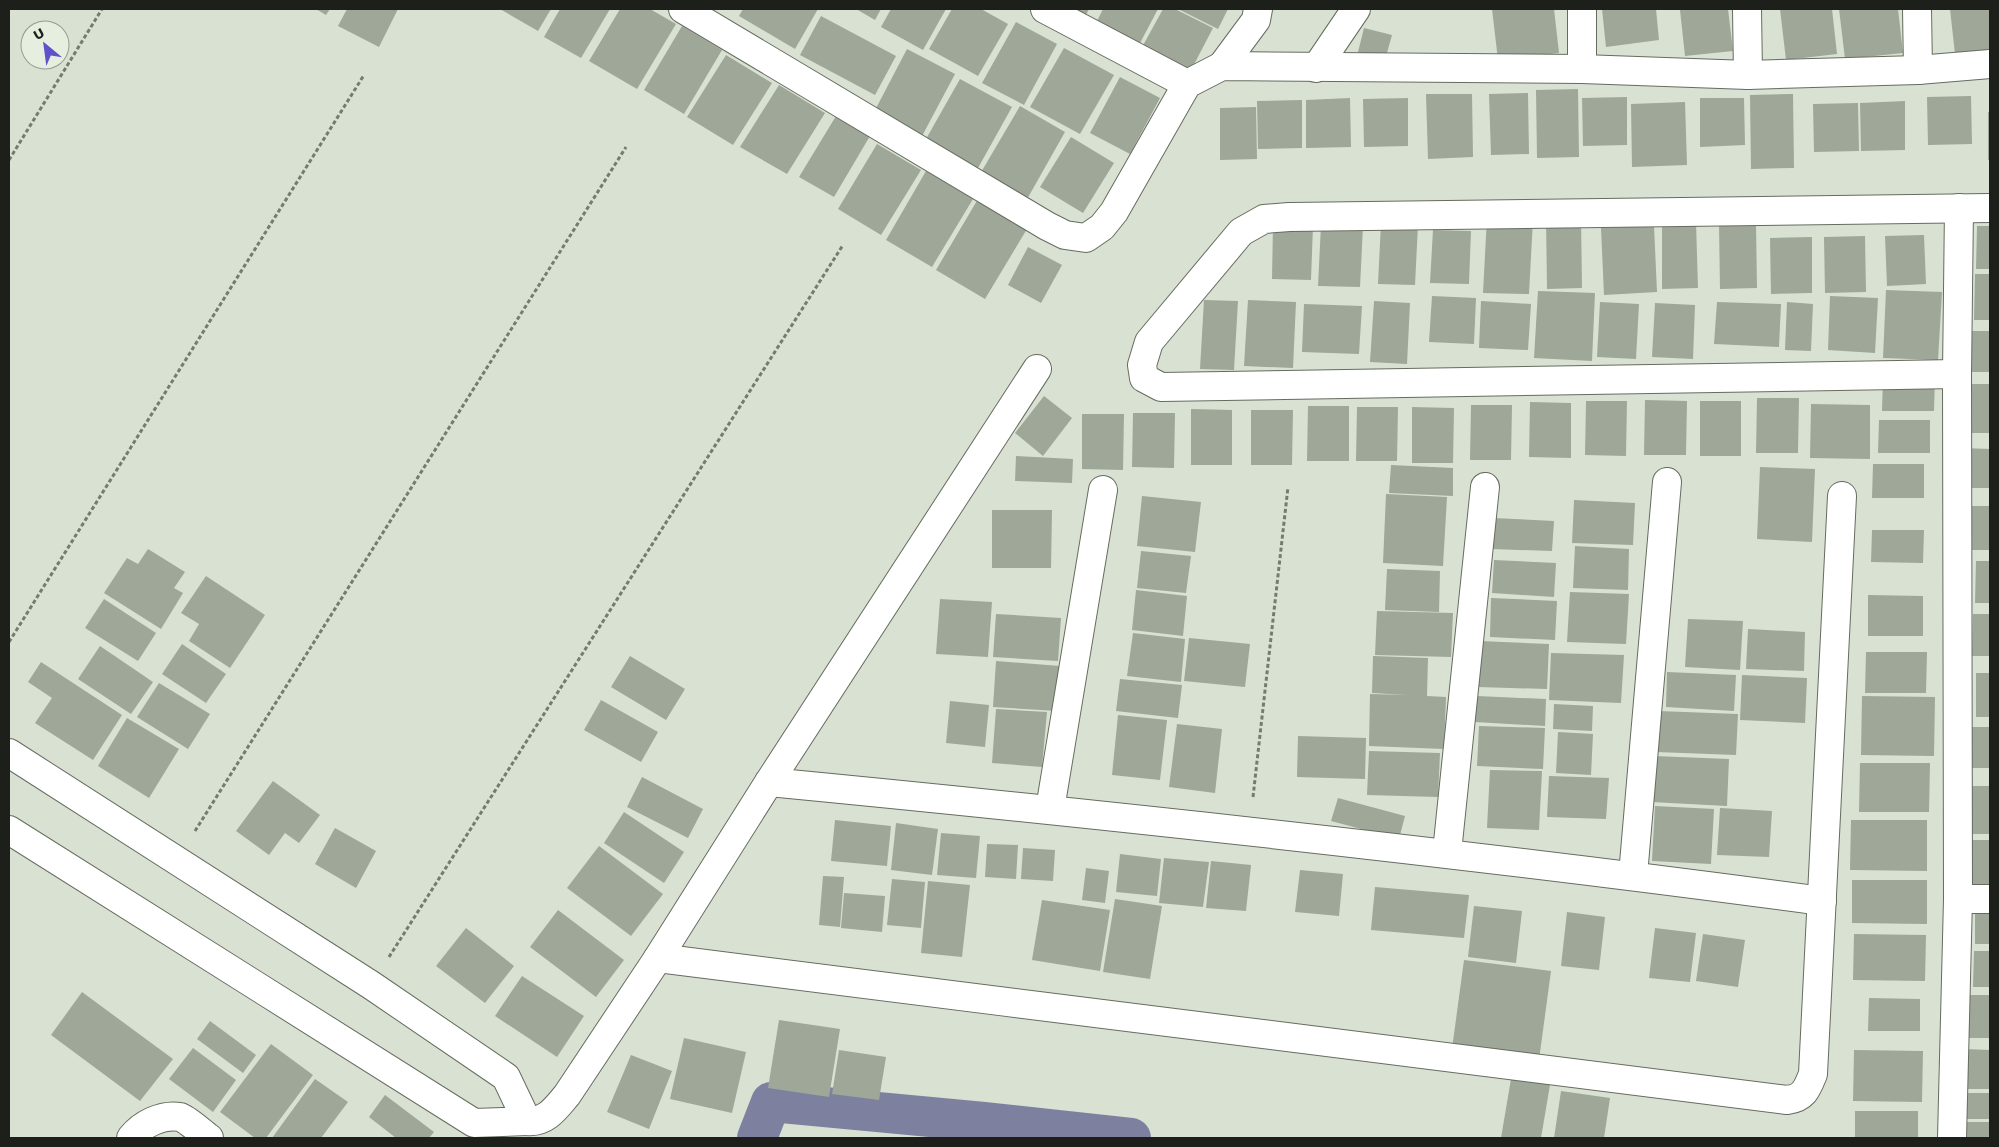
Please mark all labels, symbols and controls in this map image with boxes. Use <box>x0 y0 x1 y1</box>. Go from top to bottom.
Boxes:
north arrow <box>20 20 70 70</box>
text: U <box>30 24 47 43</box>

